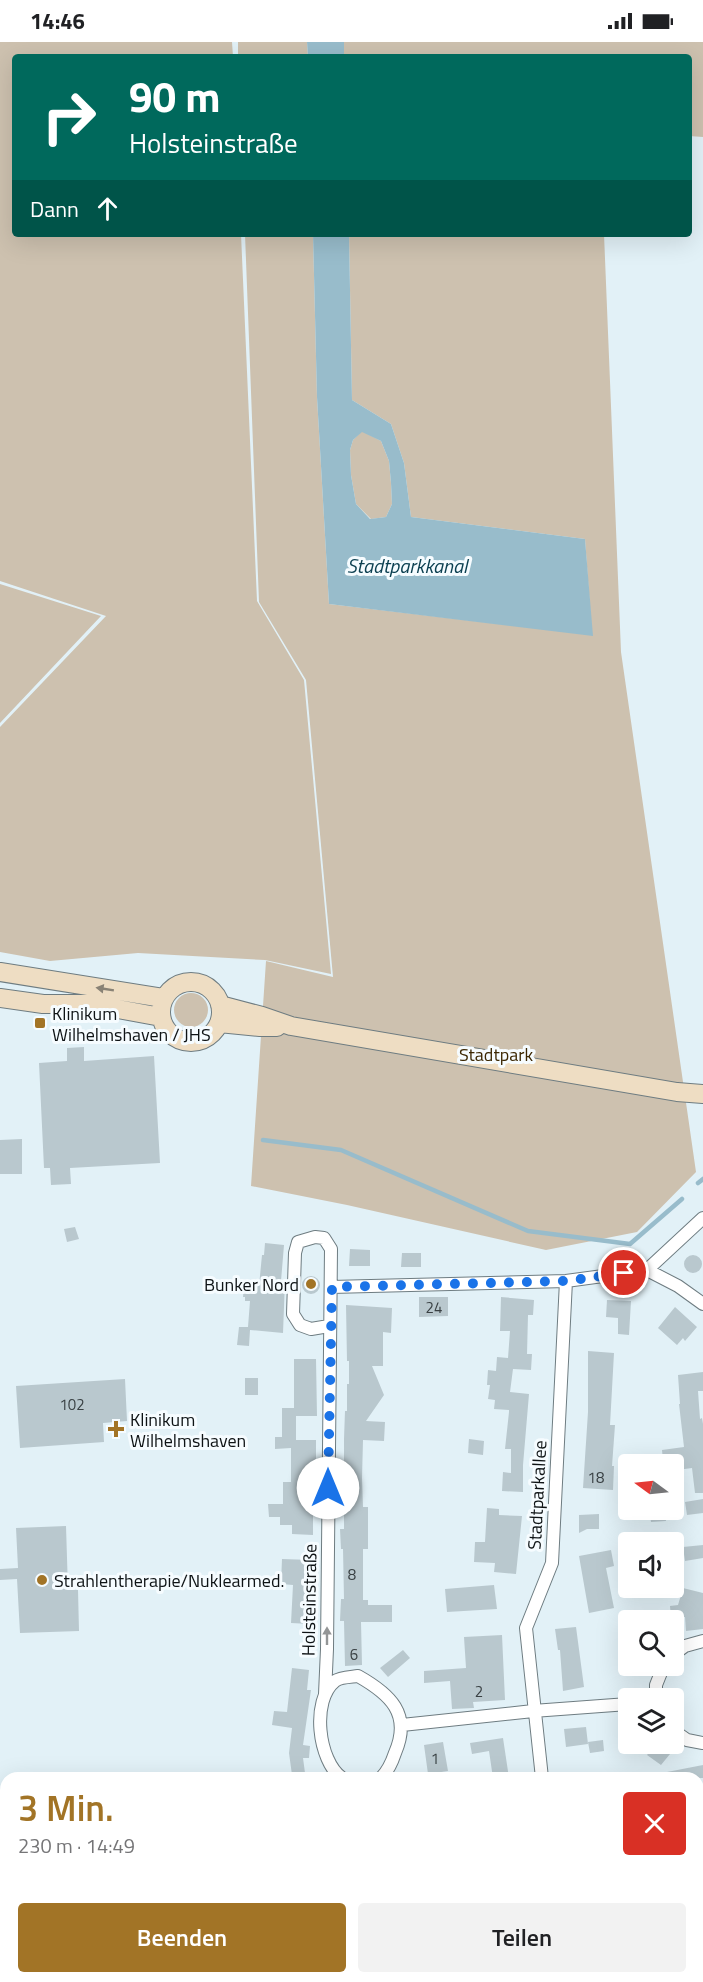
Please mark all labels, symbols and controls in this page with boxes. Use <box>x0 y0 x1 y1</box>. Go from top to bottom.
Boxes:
text: 14:46 <box>30 4 85 38</box>
text: 90 m <box>129 64 221 128</box>
icon: right <box>30 78 108 156</box>
text: Holsteinstraße <box>129 122 298 163</box>
text: Dann <box>30 192 79 226</box>
icon: ahead <box>91 192 124 225</box>
water label: Stadtparkkanal <box>347 550 470 581</box>
one-way arrow <box>96 984 115 993</box>
place label: Klinikum Wilhelmshaven / JHS <box>52 1000 211 1048</box>
marker: Klinikum Wilhelmshaven / JHS <box>33 1016 47 1030</box>
park label: Stadtpark <box>459 1041 533 1068</box>
pin <box>598 1247 649 1298</box>
icon: arrive <box>607 1256 640 1289</box>
place label: Bunker Nord <box>204 1271 299 1298</box>
marker: Bunker Nord <box>304 1277 318 1291</box>
house number: 24 <box>426 1296 442 1319</box>
house number: 102 <box>59 1393 85 1416</box>
place label: Klinikum Wilhelmshaven <box>130 1406 246 1454</box>
marker: Klinikum Wilhelmshaven <box>107 1420 125 1438</box>
street label: Stadtparkallee <box>521 1440 553 1550</box>
north arrow <box>618 1454 684 1520</box>
map controls <box>618 1454 684 1754</box>
position arrow <box>296 1456 360 1520</box>
house number: 18 <box>588 1466 604 1489</box>
button: sound <box>618 1532 684 1598</box>
street label: Holsteinstraße <box>295 1544 323 1656</box>
house number: 8 <box>348 1563 356 1586</box>
place label: Strahlentherapie/Nuklearmed. <box>54 1567 284 1594</box>
marker: Strahlentherapie/Nuklearmed. <box>35 1573 49 1587</box>
button: search <box>618 1610 684 1676</box>
one-way arrow <box>322 1626 332 1645</box>
house number: 6 <box>350 1643 358 1666</box>
house number: 2 <box>475 1680 483 1703</box>
button: layers <box>618 1688 684 1754</box>
house number: 1 <box>431 1747 439 1770</box>
text: 3 Min. <box>18 1780 114 1835</box>
button: close <box>623 1792 686 1855</box>
text: 230 m · 14:49 <box>18 1830 135 1861</box>
button: Beenden <box>18 1903 346 1972</box>
button: Teilen <box>358 1903 686 1972</box>

